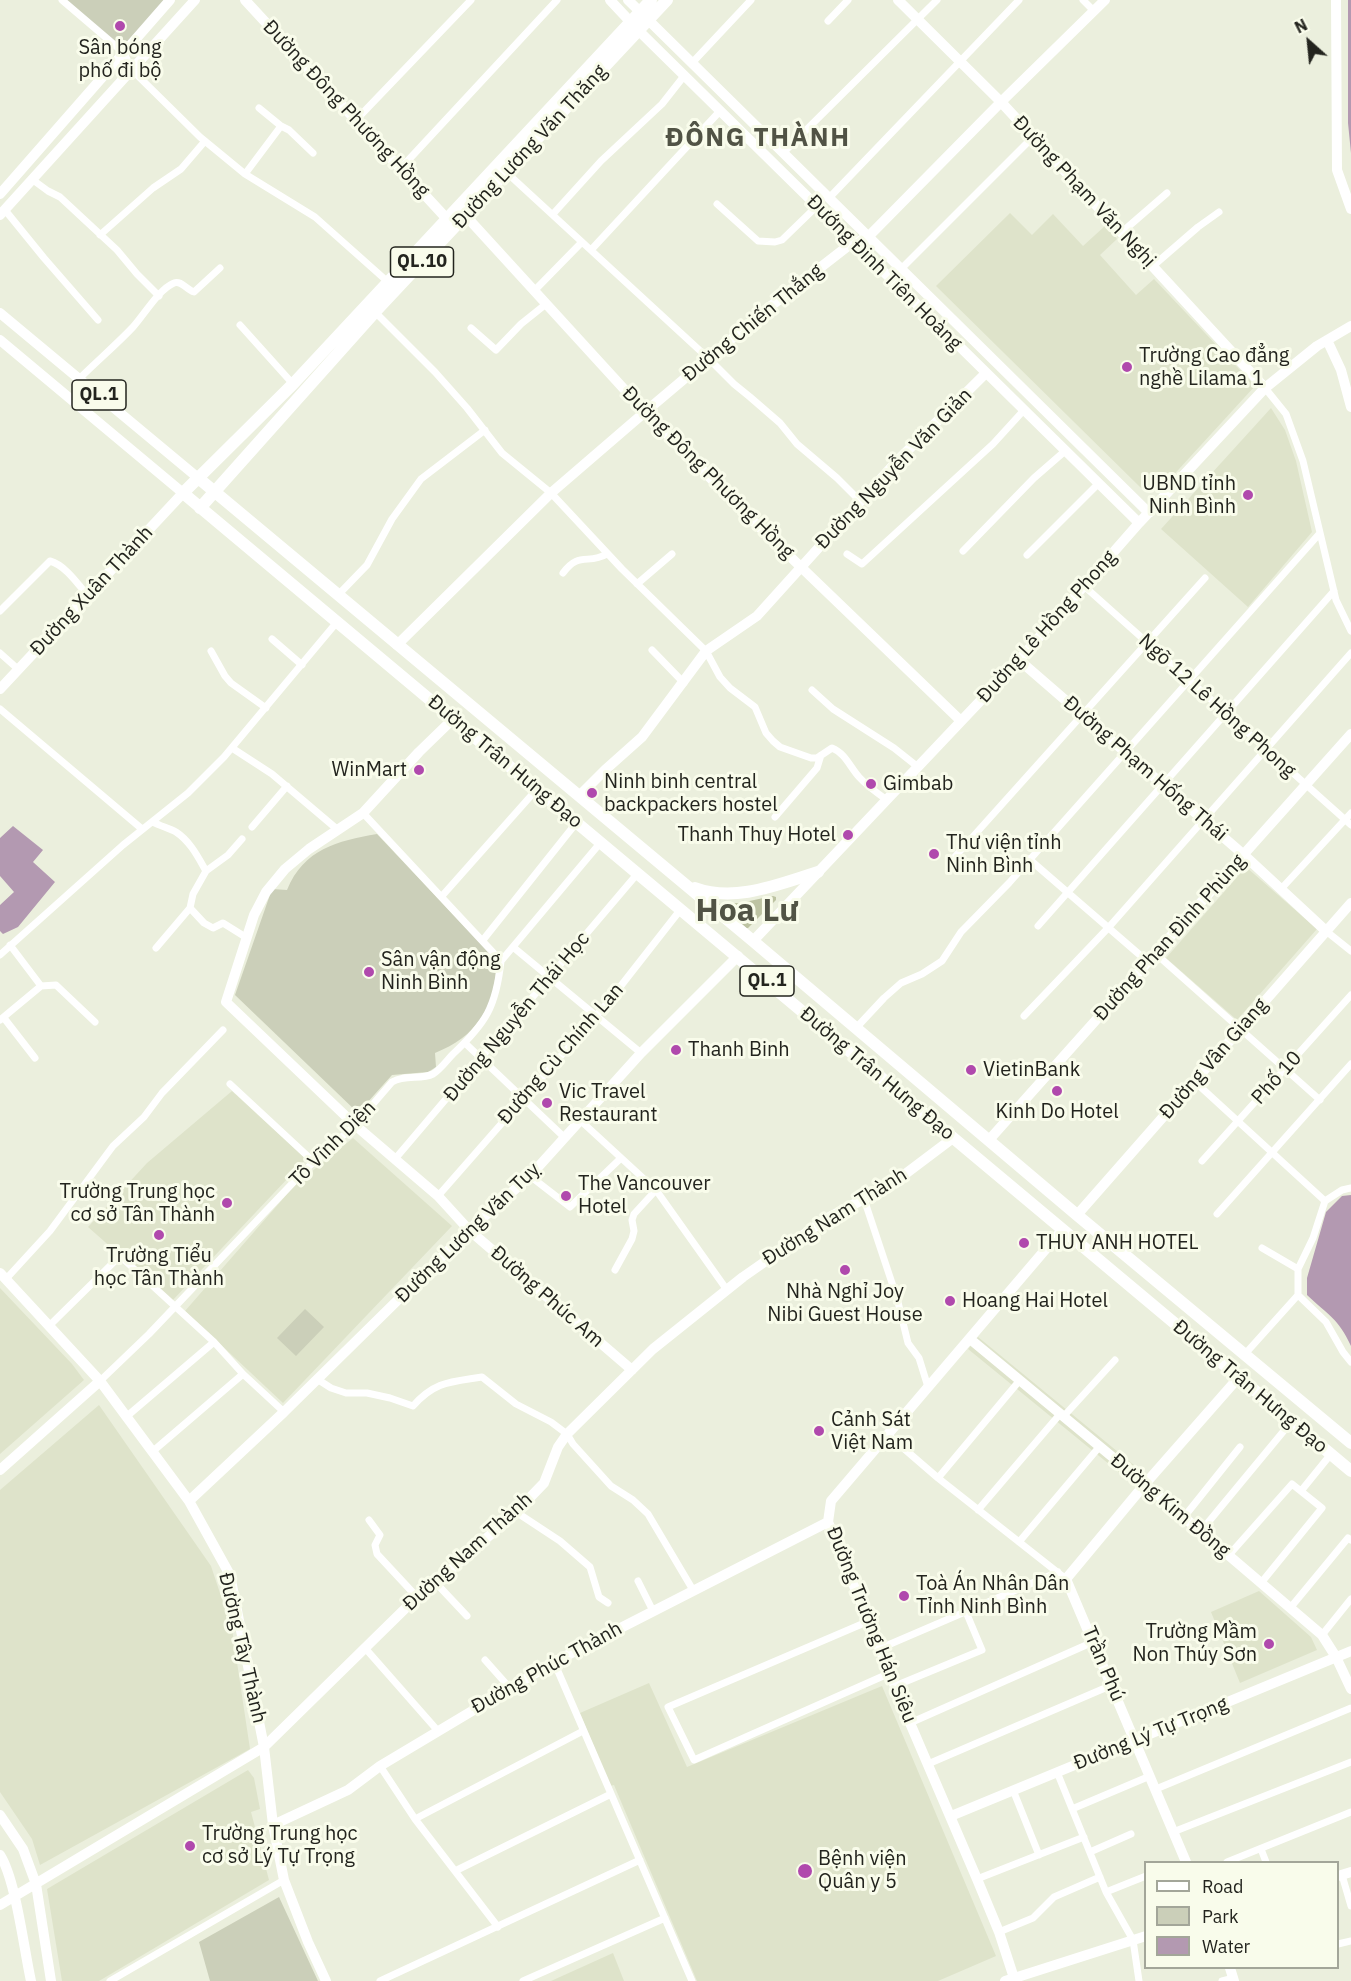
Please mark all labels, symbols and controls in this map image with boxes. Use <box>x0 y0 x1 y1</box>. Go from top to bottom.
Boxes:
north arrow <box>1279 12 1339 72</box>
text: N <box>1291 14 1311 38</box>
street label: Đường Đông Phương Hồng <box>257 15 435 203</box>
marker: Sân bóng phố đi bộ <box>113 19 127 33</box>
place label: Sân bóng phố đi bộ <box>78 36 162 83</box>
street label: Đường Lương Văn Thăng <box>448 60 612 234</box>
street label: Đường Phạm Văn Nghị <box>1008 111 1160 273</box>
district label: ĐÔNG THÀNH <box>666 122 850 154</box>
street label: Đướng Đinh Tiên Hoàng <box>801 190 967 356</box>
road number: QL.10 <box>390 247 454 277</box>
street label: Đường Chiến Thắng <box>678 259 828 387</box>
place label: Trường Cao đẳng nghề Lilama 1 <box>1139 344 1289 391</box>
marker: Trường Cao đẳng nghề Lilama 1 <box>1120 360 1134 374</box>
road number: QL.1 <box>72 380 126 410</box>
street label: Đường Đông Phương Hồng <box>617 382 799 564</box>
street label: Đường Nguyễn Văn Giản <box>811 383 977 555</box>
place label: UBND tỉnh Ninh Bình <box>1142 472 1236 519</box>
marker: UBND tỉnh Ninh Bình <box>1241 488 1255 502</box>
street label: Đường Xuân Thành <box>26 521 158 661</box>
street label: Đuờng Lê Hồng Phong <box>972 546 1122 708</box>
street label: Ngõ 12 Lê Hồng Phong <box>1133 629 1301 783</box>
street label: Đường Trân Hưng Đạo <box>423 690 587 834</box>
street label: Đường Phạm Hống Thái <box>1058 691 1232 847</box>
place label: WinMart <box>331 758 407 782</box>
marker: WinMart <box>412 763 426 777</box>
place label: Ninh binh central backpackers hostel <box>604 770 778 817</box>
place label: Gimbab <box>883 772 953 796</box>
marker: Gimbab <box>864 777 878 791</box>
marker: Ninh binh central backpackers hostel <box>585 786 599 800</box>
place label: Thanh Thuy Hotel <box>678 823 836 847</box>
marker: Thanh Thuy Hotel <box>841 828 855 842</box>
place label: Thư viện tỉnh Ninh Bình <box>946 831 1062 878</box>
marker: Thư viện tỉnh Ninh Bình <box>927 847 941 861</box>
street label: Đường Phan Đình Phùng <box>1089 850 1251 1026</box>
district label: Hoa Lư <box>696 893 798 931</box>
street label: Đường Nguyễn Thái Học <box>439 927 595 1107</box>
place label: Sân vận động Ninh Bình <box>381 948 501 995</box>
marker: Sân vận động Ninh Bình <box>362 965 376 979</box>
road number: QL.1 <box>740 966 794 996</box>
street label: Đường Cù Chính Lan <box>493 978 629 1130</box>
street label: Đường Vân Giang <box>1155 994 1273 1124</box>
street label: Đường Trân Hưng Đạo <box>795 1002 959 1146</box>
place label: Thanh Binh <box>688 1038 790 1062</box>
marker: Thanh Binh <box>669 1043 683 1057</box>
street label: Phố 10 <box>1247 1046 1307 1110</box>
place label: VietinBank <box>983 1058 1080 1082</box>
marker: VietinBank <box>964 1063 978 1077</box>
place label: Vic Travel Restaurant <box>559 1080 657 1127</box>
marker: Kinh Do Hotel <box>1050 1084 1064 1098</box>
street label: Tô Vĩnh Diện <box>285 1096 381 1192</box>
marker: Vic Travel Restaurant <box>540 1096 554 1110</box>
place label: Kinh Do Hotel <box>995 1100 1119 1124</box>
street label: Đường Lương Văn Tuỵ <box>391 1158 545 1308</box>
street label: Đường Nam Thành <box>758 1163 912 1271</box>
place label: The Vancouver Hotel <box>578 1172 711 1219</box>
place label: Trường Trung học cơ sở Tân Thành <box>59 1180 215 1227</box>
marker: The Vancouver Hotel <box>559 1189 573 1203</box>
marker: Trường Trung học cơ sở Tân Thành <box>220 1196 234 1210</box>
marker: Trường Tiểu học Tân Thành <box>152 1228 166 1242</box>
place label: THUY ANH HOTEL <box>1036 1231 1199 1255</box>
marker: THUY ANH HOTEL <box>1017 1236 1031 1250</box>
street label: Đường Phúc Am <box>485 1241 609 1353</box>
place label: Trường Tiểu học Tân Thành <box>94 1244 224 1291</box>
marker: Nhà Nghỉ Joy Nibi Guest House <box>838 1263 852 1277</box>
place label: Nhà Nghỉ Joy Nibi Guest House <box>767 1280 923 1327</box>
place label: Hoang Hai Hotel <box>962 1289 1108 1313</box>
marker: Hoang Hai Hotel <box>943 1294 957 1308</box>
street label: Đường Trân Hưng Đạo <box>1168 1315 1332 1459</box>
place label: Cảnh Sát Việt Nam <box>831 1408 913 1455</box>
marker: Cảnh Sát Việt Nam <box>812 1424 826 1438</box>
street label: Đường Kim Đồng <box>1105 1449 1235 1563</box>
street label: Đường Nam Thành <box>398 1488 538 1616</box>
street label: Đường Trường Hán Siêu <box>821 1523 921 1727</box>
street label: Đường Tây Thành <box>213 1570 271 1726</box>
place label: Toà Án Nhân Dân Tỉnh Ninh Bình <box>916 1572 1069 1619</box>
marker: Toà Án Nhân Dân Tỉnh Ninh Bình <box>897 1589 911 1603</box>
street label: Đường Phúc Thành <box>467 1617 627 1719</box>
place label: Trường Mầm Non Thúy Sơn <box>1133 1620 1257 1667</box>
street label: Trần Phú <box>1076 1623 1130 1705</box>
marker: Trường Mầm Non Thúy Sơn <box>1262 1637 1276 1651</box>
street label: Đường Lý Tự Trọng <box>1070 1692 1232 1776</box>
place label: Trường Trung học cơ sở Lý Tự Trọng <box>202 1822 358 1869</box>
marker: Trường Trung học cơ sở Lý Tự Trọng <box>183 1839 197 1853</box>
place label: Bệnh viện Quân y 5 <box>818 1847 907 1894</box>
legend <box>1144 1861 1339 1969</box>
marker: Bệnh viện Quân y 5 <box>796 1862 814 1880</box>
text: Road <box>1202 1875 1243 1898</box>
text: Park <box>1202 1905 1238 1928</box>
text: Water <box>1202 1935 1250 1958</box>

